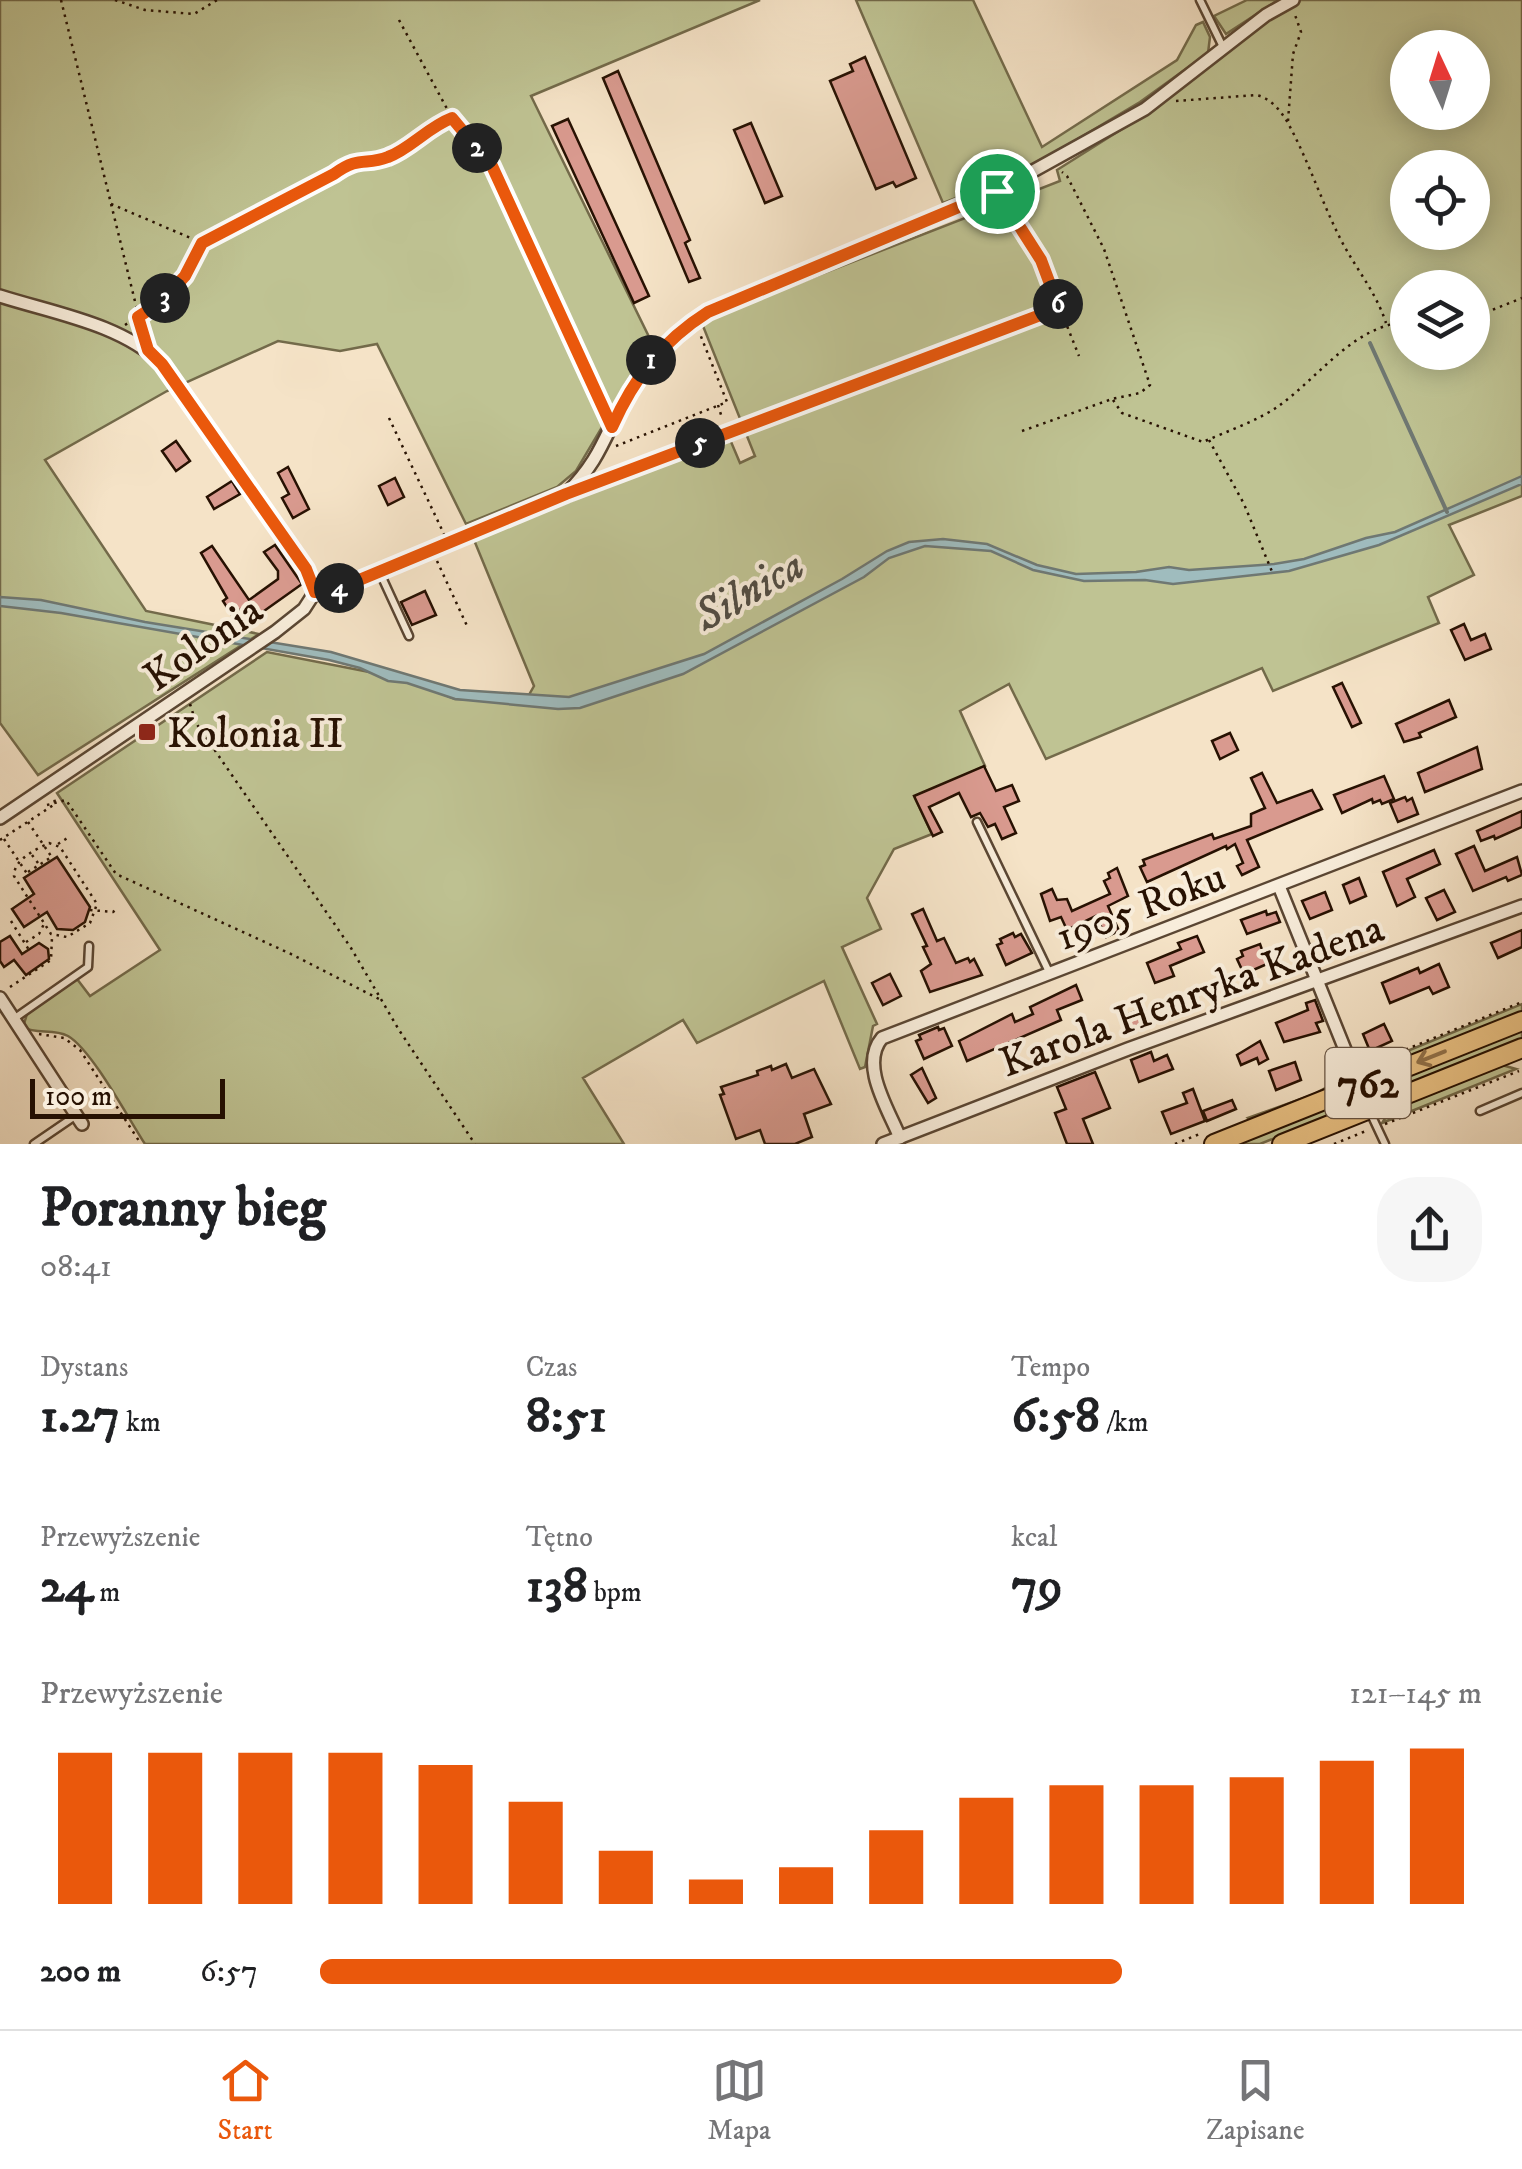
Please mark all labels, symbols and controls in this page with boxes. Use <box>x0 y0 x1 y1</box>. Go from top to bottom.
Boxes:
north arrow <box>1390 30 1490 130</box>
map controls <box>1390 30 1490 370</box>
pin: 2 <box>452 123 502 173</box>
text: 2 <box>470 130 484 165</box>
pin <box>955 149 1040 234</box>
button: locate <box>1390 150 1490 250</box>
icon: arrive <box>970 164 1025 219</box>
button: layers <box>1390 270 1490 370</box>
pin: 3 <box>140 273 190 323</box>
pin: 6 <box>1033 279 1083 329</box>
text: 3 <box>160 280 170 315</box>
text: 6 <box>1051 286 1065 321</box>
pin: 1 <box>626 335 676 385</box>
text: 1 <box>646 342 656 377</box>
pin: 5 <box>675 418 725 468</box>
text: 5 <box>693 425 707 460</box>
water label: Silnica <box>684 538 815 646</box>
pin: 4 <box>314 563 364 613</box>
text: 4 <box>331 570 347 605</box>
street label: Kolonia <box>134 585 273 704</box>
place label: Kolonia II <box>167 709 343 761</box>
marker: Kolonia II <box>136 721 158 743</box>
street label: 1905 Roku <box>1049 852 1233 964</box>
street label: Karola Henryka Kadena <box>993 903 1391 1090</box>
road number: 762 <box>1326 1048 1410 1118</box>
one-way arrow <box>1417 1050 1447 1068</box>
scale bar <box>30 1074 225 1118</box>
text: 100 m <box>45 1079 112 1114</box>
text: Poranny bieg <box>40 1175 326 1244</box>
button: share <box>1377 1177 1482 1282</box>
text: 08:41 <box>40 1247 112 1287</box>
text: Dystans <box>40 1350 128 1385</box>
text: Czas <box>526 1350 577 1385</box>
text: Tempo <box>1011 1350 1090 1385</box>
text: 1.27 <box>40 1385 120 1448</box>
text: 8:51 <box>526 1385 607 1448</box>
text: 6:58 <box>1011 1385 1100 1448</box>
text: km <box>120 1405 161 1440</box>
text: /km <box>1100 1405 1149 1440</box>
text: Przewyższenie <box>40 1520 200 1555</box>
text: Tętno <box>526 1520 593 1555</box>
text: kcal <box>1011 1520 1057 1555</box>
text: 24 <box>40 1555 93 1618</box>
text: 138 <box>526 1555 588 1618</box>
text: 79 <box>1011 1555 1063 1618</box>
text: m <box>93 1575 120 1610</box>
text: bpm <box>588 1575 642 1610</box>
text: Przewyższenie <box>40 1674 223 1714</box>
text: 121–145 m <box>1349 1674 1482 1714</box>
text: 200 m <box>40 1952 121 1992</box>
text: 6:57 <box>200 1952 258 1992</box>
tab: Start <box>218 2053 273 2148</box>
tab: Mapa <box>708 2053 771 2148</box>
tab: Zapisane <box>1206 2053 1304 2148</box>

